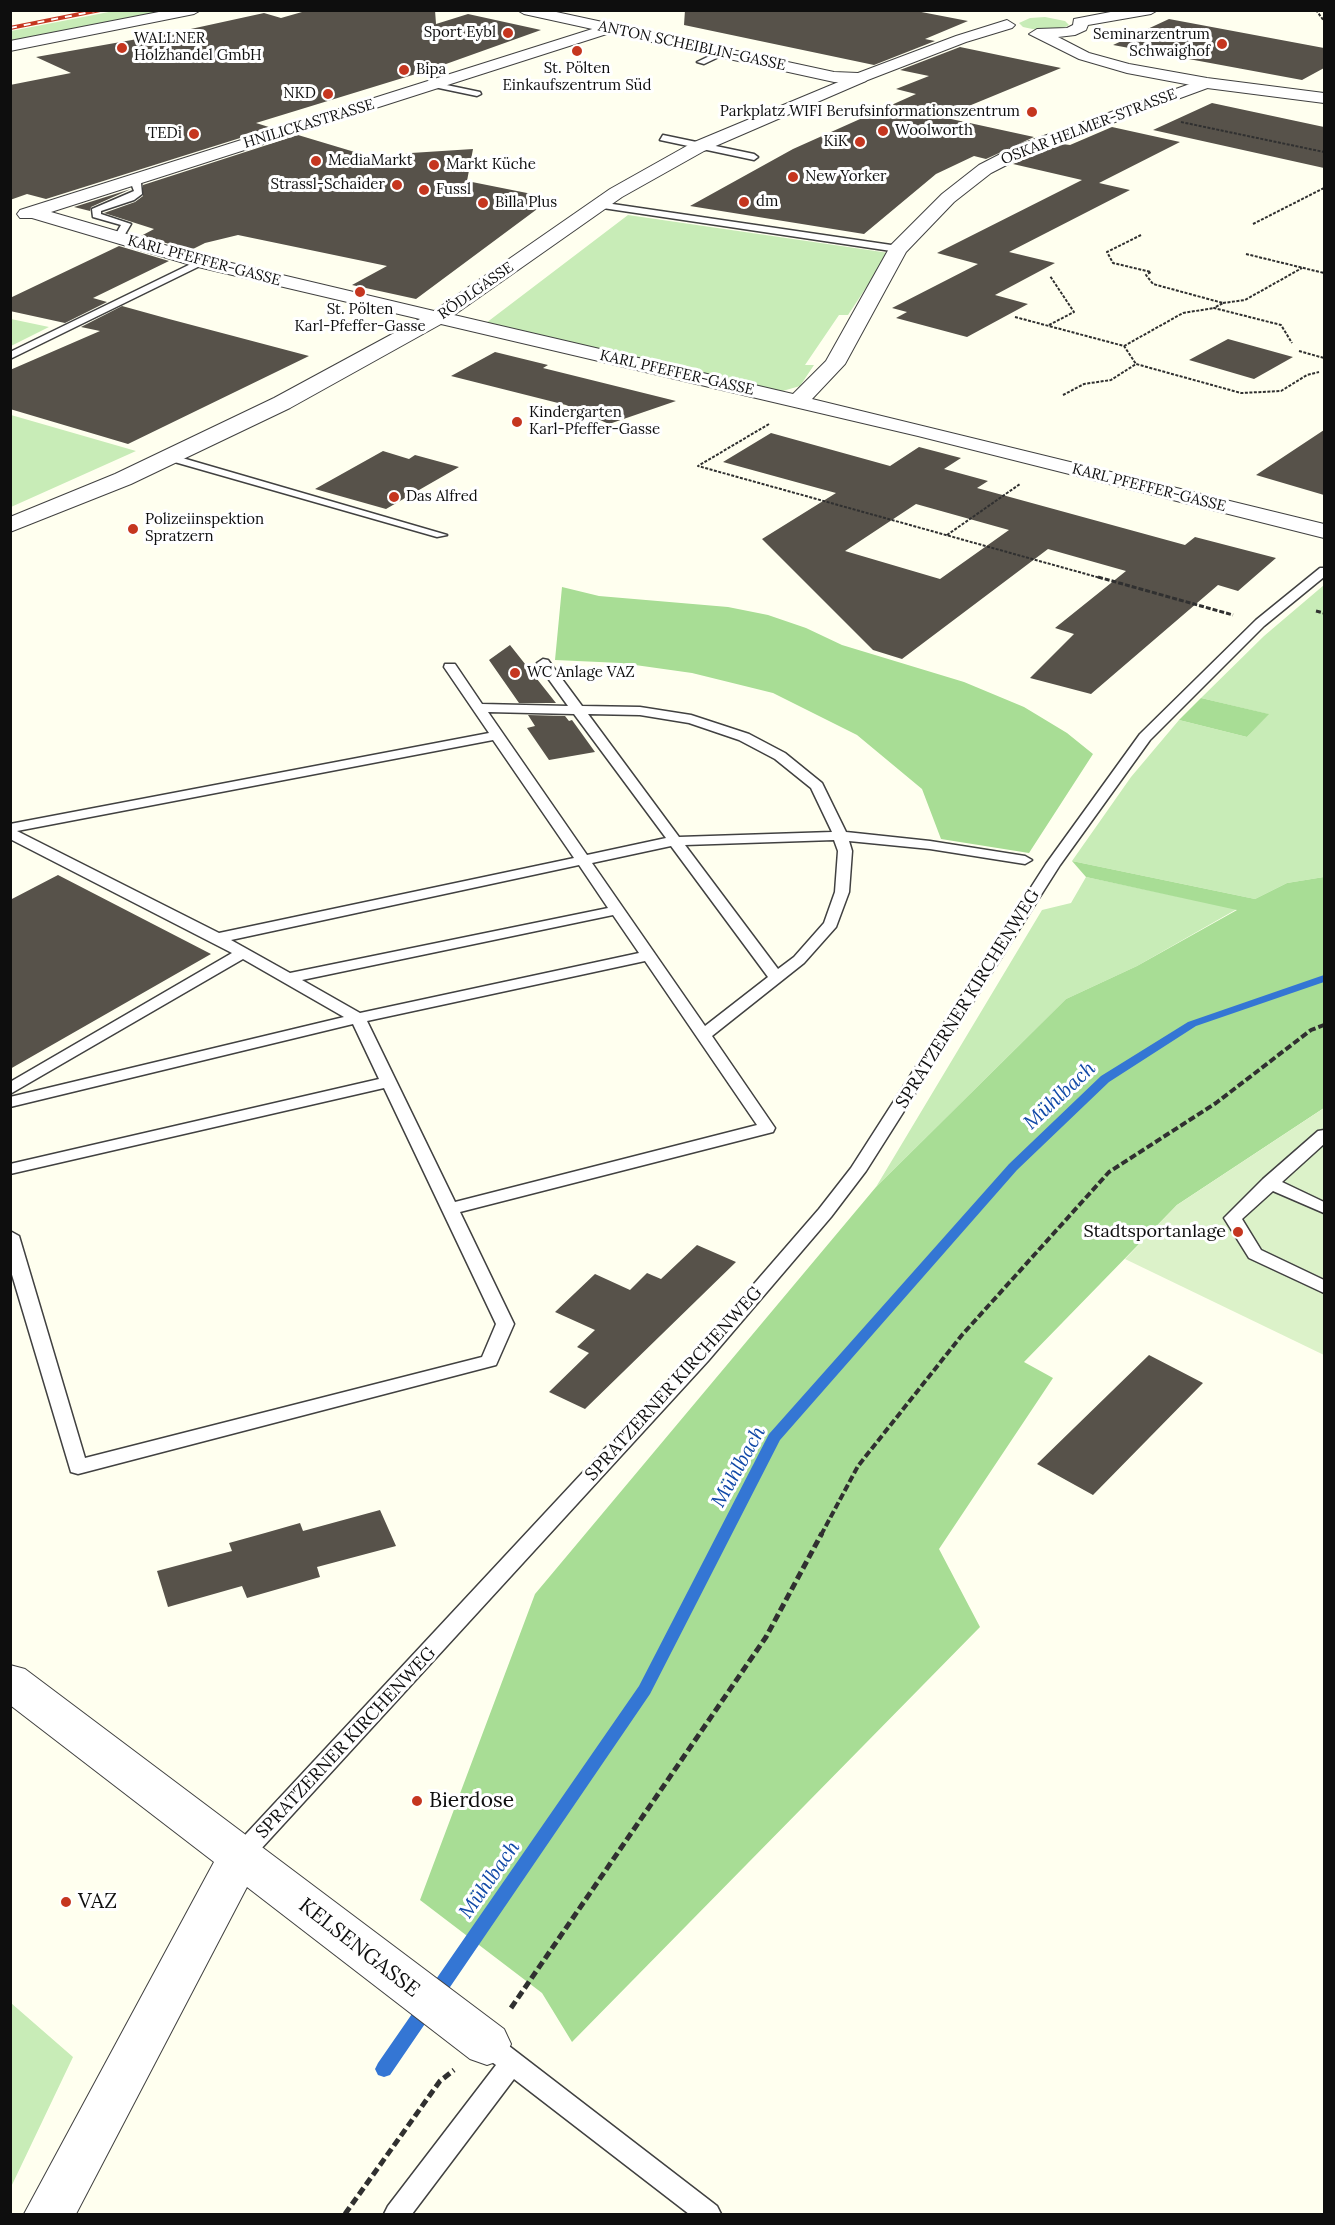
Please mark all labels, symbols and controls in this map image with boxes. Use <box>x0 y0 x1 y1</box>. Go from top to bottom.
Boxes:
street label: ANTON SCHEIBLIN-GASSE <box>597 17 787 75</box>
place label: Sport Eybl <box>424 24 496 42</box>
marker: Sport Eybl <box>501 26 515 40</box>
place label: Seminarzentrum Schwaighof <box>1093 26 1210 61</box>
place label: WALLNER Holzhandel GmbH <box>134 30 262 65</box>
marker: Seminarzentrum Schwaighof <box>1215 37 1229 51</box>
marker: WALLNER Holzhandel GmbH <box>115 41 129 55</box>
marker: St. Pölten Einkaufszentrum Süd <box>570 44 584 58</box>
place label: St. Pölten Einkaufszentrum Süd <box>503 60 651 95</box>
place label: Bipa <box>416 61 446 79</box>
marker: Bipa <box>397 63 411 77</box>
place label: NKD <box>283 85 316 103</box>
street label: OSKAR HELMER-STRASSE <box>999 85 1179 169</box>
marker: NKD <box>321 87 335 101</box>
street label: HNILICKASTRASSE <box>241 96 377 152</box>
place label: Parkplatz WIFI Berufsinformationszentrum <box>720 103 1020 121</box>
marker: Parkplatz WIFI Berufsinformationszentrum <box>1025 105 1039 119</box>
place label: Woolworth <box>895 122 973 140</box>
marker: Woolworth <box>876 124 890 138</box>
place label: TEDi <box>148 125 182 143</box>
marker: TEDi <box>187 127 201 141</box>
place label: KiK <box>823 133 848 151</box>
marker: KiK <box>853 135 867 149</box>
place label: MediaMarkt <box>328 152 412 170</box>
marker: MediaMarkt <box>309 154 323 168</box>
place label: Markt Küche <box>446 156 536 174</box>
marker: Markt Küche <box>427 158 441 172</box>
place label: New Yorker <box>805 168 887 186</box>
marker: New Yorker <box>786 170 800 184</box>
place label: Strassl-Schaider <box>271 176 385 194</box>
marker: Strassl-Schaider <box>390 178 404 192</box>
place label: Fussl <box>436 181 471 199</box>
marker: Fussl <box>417 183 431 197</box>
place label: dm <box>756 193 778 211</box>
place label: Billa Plus <box>495 194 557 212</box>
marker: dm <box>737 195 751 209</box>
marker: Billa Plus <box>476 196 490 210</box>
street label: KARL PFEFFER-GASSE <box>125 232 283 290</box>
street label: RÖDLGASSE <box>435 258 517 324</box>
marker: St. Pölten Karl-Pfeffer-Gasse <box>353 285 367 299</box>
place label: St. Pölten Karl-Pfeffer-Gasse <box>294 301 426 336</box>
street label: KARL PFEFFER-GASSE <box>598 346 756 400</box>
place label: Kindergarten Karl-Pfeffer-Gasse <box>529 404 660 439</box>
marker: Kindergarten Karl-Pfeffer-Gasse <box>510 415 524 429</box>
street label: KARL PFEFFER-GASSE <box>1070 460 1228 516</box>
place label: Das Alfred <box>406 488 478 506</box>
marker: Das Alfred <box>387 490 401 504</box>
place label: Polizeiinspektion Spratzern <box>145 511 264 546</box>
marker: Polizeiinspektion Spratzern <box>126 522 140 536</box>
place label: WC Anlage VAZ <box>527 664 635 682</box>
marker: WC Anlage VAZ <box>508 666 522 680</box>
street label: SPRATZERNER KIRCHENWEG <box>892 886 1044 1112</box>
water label: Mühlbach <box>1019 1057 1101 1135</box>
place label: Stadtsportanlage <box>1083 1221 1226 1243</box>
marker: Stadtsportanlage <box>1231 1225 1245 1239</box>
street label: SPRATZERNER KIRCHENWEG <box>581 1282 767 1486</box>
water label: Mühlbach <box>707 1422 771 1512</box>
street label: SPRATZERNER KIRCHENWEG <box>252 1643 440 1843</box>
place label: Bierdose <box>429 1788 514 1814</box>
marker: Bierdose <box>410 1794 424 1808</box>
water label: Mühlbach <box>455 1837 525 1923</box>
place label: VAZ <box>78 1889 117 1915</box>
street label: KELSENGASSE <box>294 1893 424 2003</box>
marker: VAZ <box>59 1895 73 1909</box>

